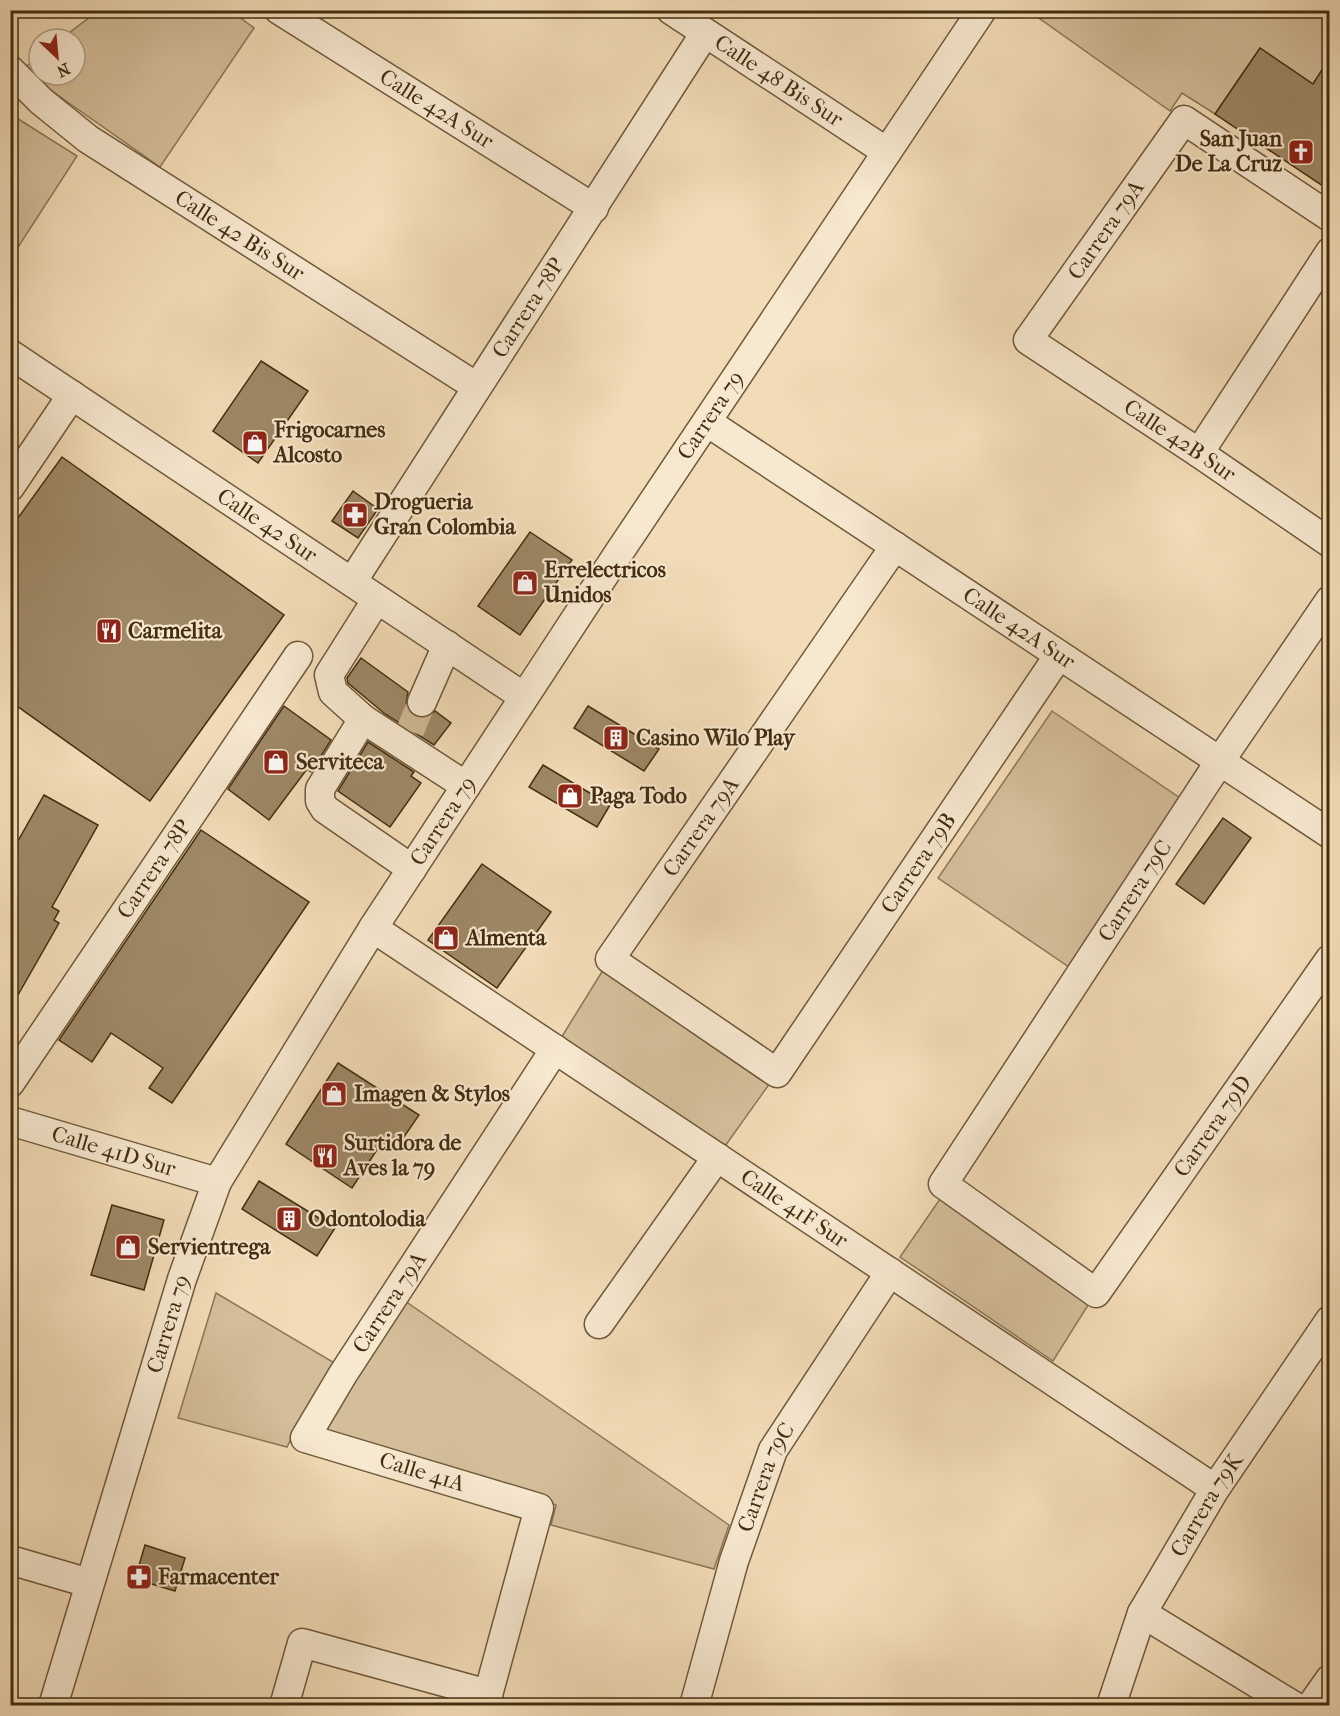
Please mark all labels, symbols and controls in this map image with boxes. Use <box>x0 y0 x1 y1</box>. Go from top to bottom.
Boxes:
north arrow <box>27 27 87 87</box>
street label: Calle 48 Bis Sur <box>710 29 848 133</box>
text: N <box>53 59 73 82</box>
street label: Calle 42A Sur <box>375 64 499 155</box>
place label: San Juan De La Cruz <box>1175 126 1282 177</box>
church icon: San Juan De La Cruz <box>1286 137 1316 167</box>
street label: Carrera 79A <box>1062 175 1150 285</box>
street label: Calle 42 Bis Sur <box>170 185 310 287</box>
street label: Carrera 78P <box>487 253 570 363</box>
street label: Carrera 79 <box>672 366 750 465</box>
street label: Calle 42B Sur <box>1119 394 1241 488</box>
place label: Frigocarnes Alcosto <box>272 417 385 468</box>
shop icon: Frigocarnes Alcosto <box>240 428 270 458</box>
street label: Calle 42 Sur <box>212 483 323 569</box>
place label: Drogueria Gran Colombia <box>374 489 516 540</box>
pharmacy icon: Drogueria Gran Colombia <box>340 500 370 530</box>
place label: Errelectricos Unidos <box>543 557 666 608</box>
shop icon: Errelectricos Unidos <box>510 568 540 598</box>
street label: Calle 42A Sur <box>958 582 1080 675</box>
restaurant icon: Carmelita <box>94 616 124 646</box>
place label: Carmelita <box>128 618 223 644</box>
building icon: Casino Wilo Play <box>601 723 631 753</box>
place label: Casino Wilo Play <box>636 725 796 751</box>
shop icon: Serviteca <box>261 747 291 777</box>
place label: Serviteca <box>296 749 384 775</box>
street label: Carrera 79 <box>404 772 482 870</box>
street label: Carrera 79A <box>657 772 745 882</box>
shop icon: Paga Todo <box>555 781 585 811</box>
place label: Paga Todo <box>590 783 687 809</box>
street label: Carrera 79B <box>875 808 962 918</box>
street label: Carrera 78P <box>112 815 197 924</box>
street label: Carrera 79C <box>1093 835 1177 947</box>
shop icon: Almenta <box>431 923 461 953</box>
place label: Almenta <box>464 925 547 951</box>
street label: Carrera 79D <box>1168 1071 1257 1182</box>
shop icon: Imagen & Stylos <box>319 1079 349 1109</box>
place label: Imagen & Stylos <box>354 1081 510 1107</box>
street label: Calle 41D Sur <box>48 1121 179 1182</box>
place label: Surtidora de Aves la 79 <box>342 1130 462 1181</box>
restaurant icon: Surtidora de Aves la 79 <box>310 1141 340 1171</box>
street label: Calle 41F Sur <box>736 1164 853 1254</box>
building icon: Odontolodia <box>274 1204 304 1234</box>
place label: Odontolodia <box>308 1206 426 1232</box>
shop icon: Servientrega <box>113 1232 143 1262</box>
place label: Servientrega <box>148 1234 271 1260</box>
street label: Carrera 79A <box>347 1247 432 1358</box>
street label: Carrera 79 <box>141 1272 195 1376</box>
street label: Carrera 79C <box>732 1418 800 1535</box>
street label: Calle 41A <box>376 1447 468 1497</box>
street label: Carrera 79K <box>1165 1447 1249 1561</box>
pharmacy icon: Farmacenter <box>124 1562 154 1592</box>
place label: Farmacenter <box>157 1564 280 1590</box>

